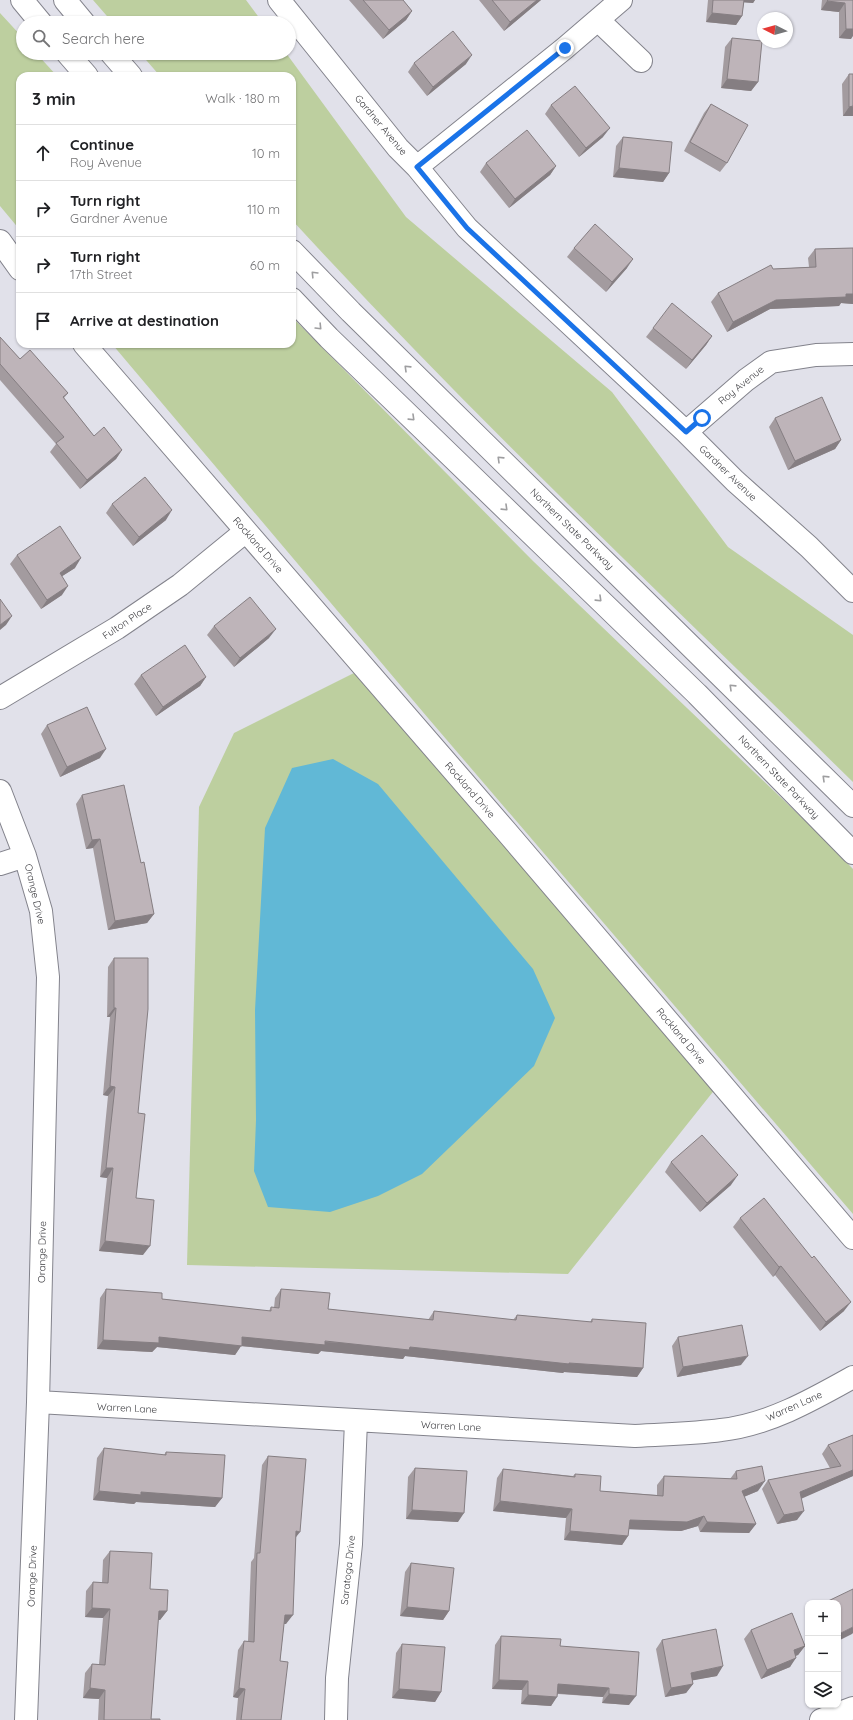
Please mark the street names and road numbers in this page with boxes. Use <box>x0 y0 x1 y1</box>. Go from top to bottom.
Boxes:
street label: Gardner Avenue <box>352 92 410 158</box>
street label: Roy Avenue <box>715 362 767 407</box>
street label: Gardner Avenue <box>696 442 760 504</box>
street label: Northern State Parkway <box>527 486 617 572</box>
street label: Rockland Drive <box>230 514 286 576</box>
street label: Fulton Place <box>100 600 154 642</box>
street label: Northern State Parkway <box>736 732 822 822</box>
street label: Rockland Drive <box>442 759 498 821</box>
street label: Orange Drive <box>22 862 48 926</box>
street label: Rockland Drive <box>653 1005 709 1067</box>
street label: Orange Drive <box>35 1221 49 1283</box>
street label: Warren Lane <box>764 1388 824 1424</box>
street label: Warren Lane <box>97 1400 158 1416</box>
street label: Warren Lane <box>421 1418 482 1434</box>
street label: Saratoga Drive <box>338 1534 358 1605</box>
street label: Orange Drive <box>24 1545 40 1607</box>

